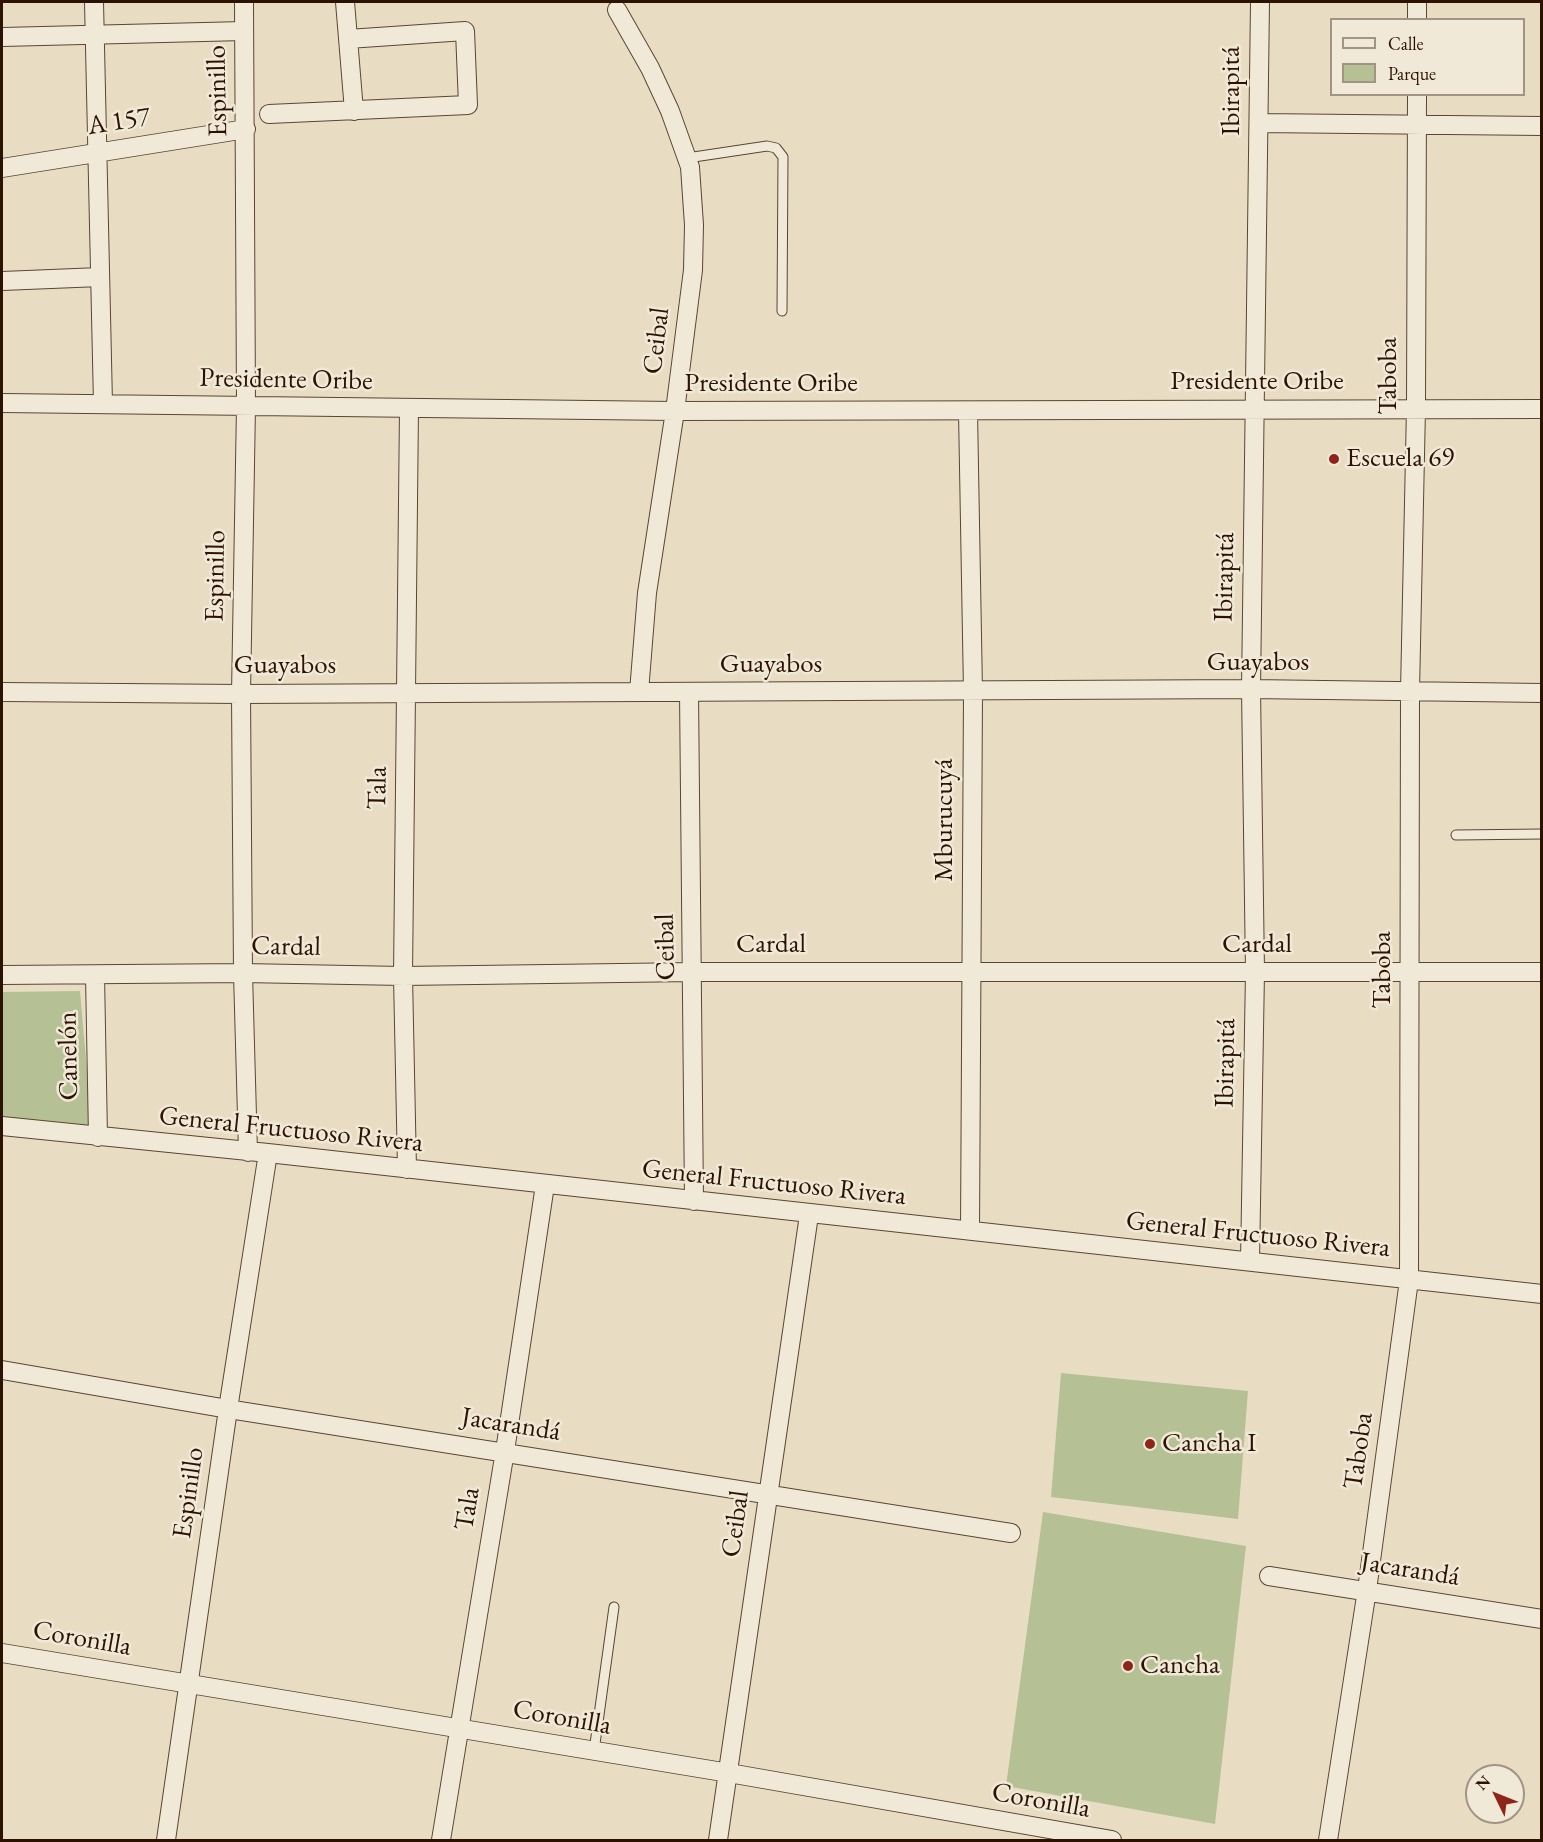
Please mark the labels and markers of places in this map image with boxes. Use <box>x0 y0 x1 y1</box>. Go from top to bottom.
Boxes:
place label: Escuela 69 <box>1346 443 1454 475</box>
marker: Escuela 69 <box>1327 452 1341 466</box>
place label: Cancha I <box>1162 1428 1256 1460</box>
marker: Cancha I <box>1143 1437 1157 1451</box>
place label: Cancha <box>1140 1650 1220 1682</box>
marker: Cancha <box>1121 1659 1135 1673</box>

